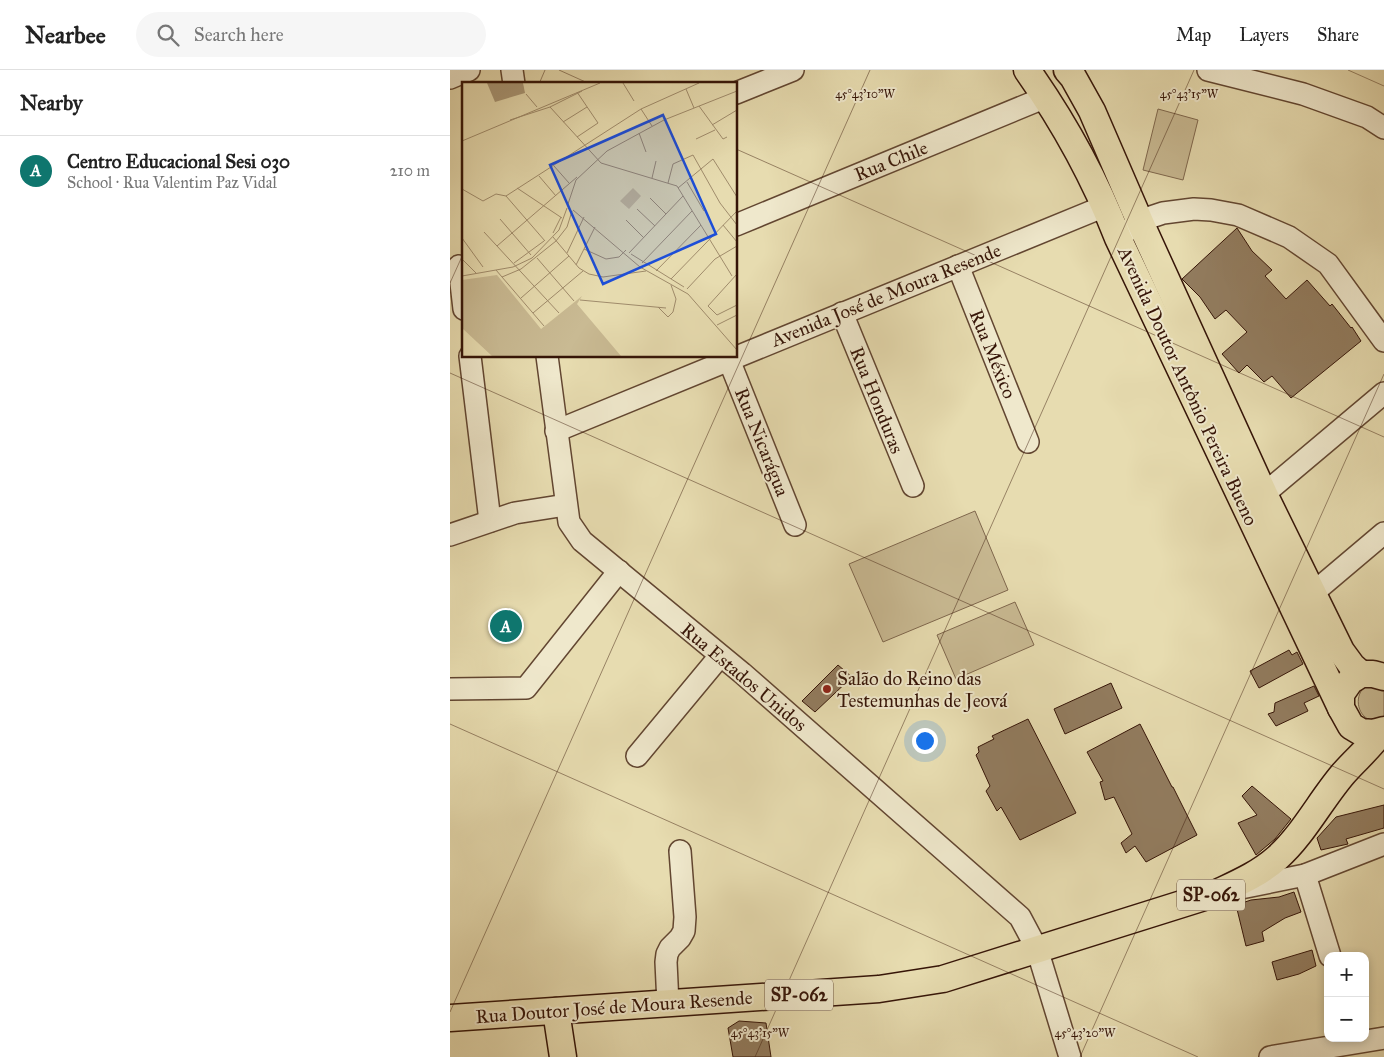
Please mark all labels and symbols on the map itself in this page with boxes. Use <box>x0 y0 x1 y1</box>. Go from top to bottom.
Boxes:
inset map <box>462 82 738 358</box>
text: 45°43'10"W <box>835 87 895 101</box>
text: 45°43'15"W <box>1160 87 1219 101</box>
street label: Rua Chile <box>851 136 931 186</box>
street label: Avenida José de Moura Resende <box>767 238 1005 353</box>
street label: Avenida Doutor Antônio Pereira Bueno <box>1113 242 1263 529</box>
street label: Rua México <box>965 306 1021 402</box>
street label: Rua Honduras <box>845 343 909 457</box>
street label: Rua Nicarágua <box>729 384 795 501</box>
pin: A <box>490 607 522 645</box>
street label: Rua Estados Unidos <box>676 618 812 736</box>
place label: Salão do Reino das Testemunhas de Jeová <box>837 667 1008 713</box>
marker: Salão do Reino das Testemunhas de Jeová <box>821 683 833 695</box>
your location <box>912 728 938 754</box>
road number: SP-062 <box>1177 880 1245 910</box>
road number: SP-062 <box>765 980 833 1010</box>
street label: Rua Doutor José de Moura Resende <box>475 986 753 1029</box>
text: 45°43'15"W <box>731 1026 790 1040</box>
text: 45°43'20"W <box>1055 1026 1116 1040</box>

